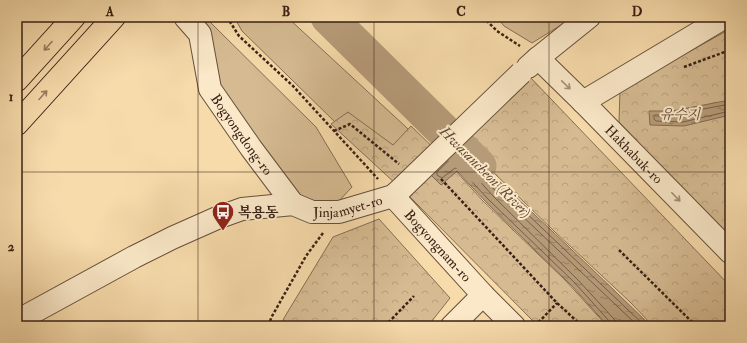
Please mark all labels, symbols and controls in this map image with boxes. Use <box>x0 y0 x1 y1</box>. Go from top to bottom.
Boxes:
text: A <box>105 4 115 20</box>
text: B <box>282 4 290 20</box>
text: C <box>456 4 466 20</box>
text: D <box>632 4 643 20</box>
one-way arrow <box>44 41 53 51</box>
one-way arrow <box>561 80 571 89</box>
text: 1 <box>9 89 14 105</box>
one-way arrow <box>38 90 48 100</box>
street label: Bogyongdong-ro <box>207 90 277 178</box>
park label: 유수지 <box>660 106 702 123</box>
street label: Hakhabuk-ro <box>602 121 667 187</box>
water label: Hwasancheon (River) <box>435 122 535 222</box>
street label: Jinjamyet-ro <box>312 191 385 221</box>
one-way arrow <box>672 192 681 202</box>
bus stop icon: 복용동 <box>210 199 236 232</box>
place label: 복용동 <box>238 204 279 221</box>
street label: Bogyongnam-ro <box>401 206 475 285</box>
text: 2 <box>8 239 15 255</box>

